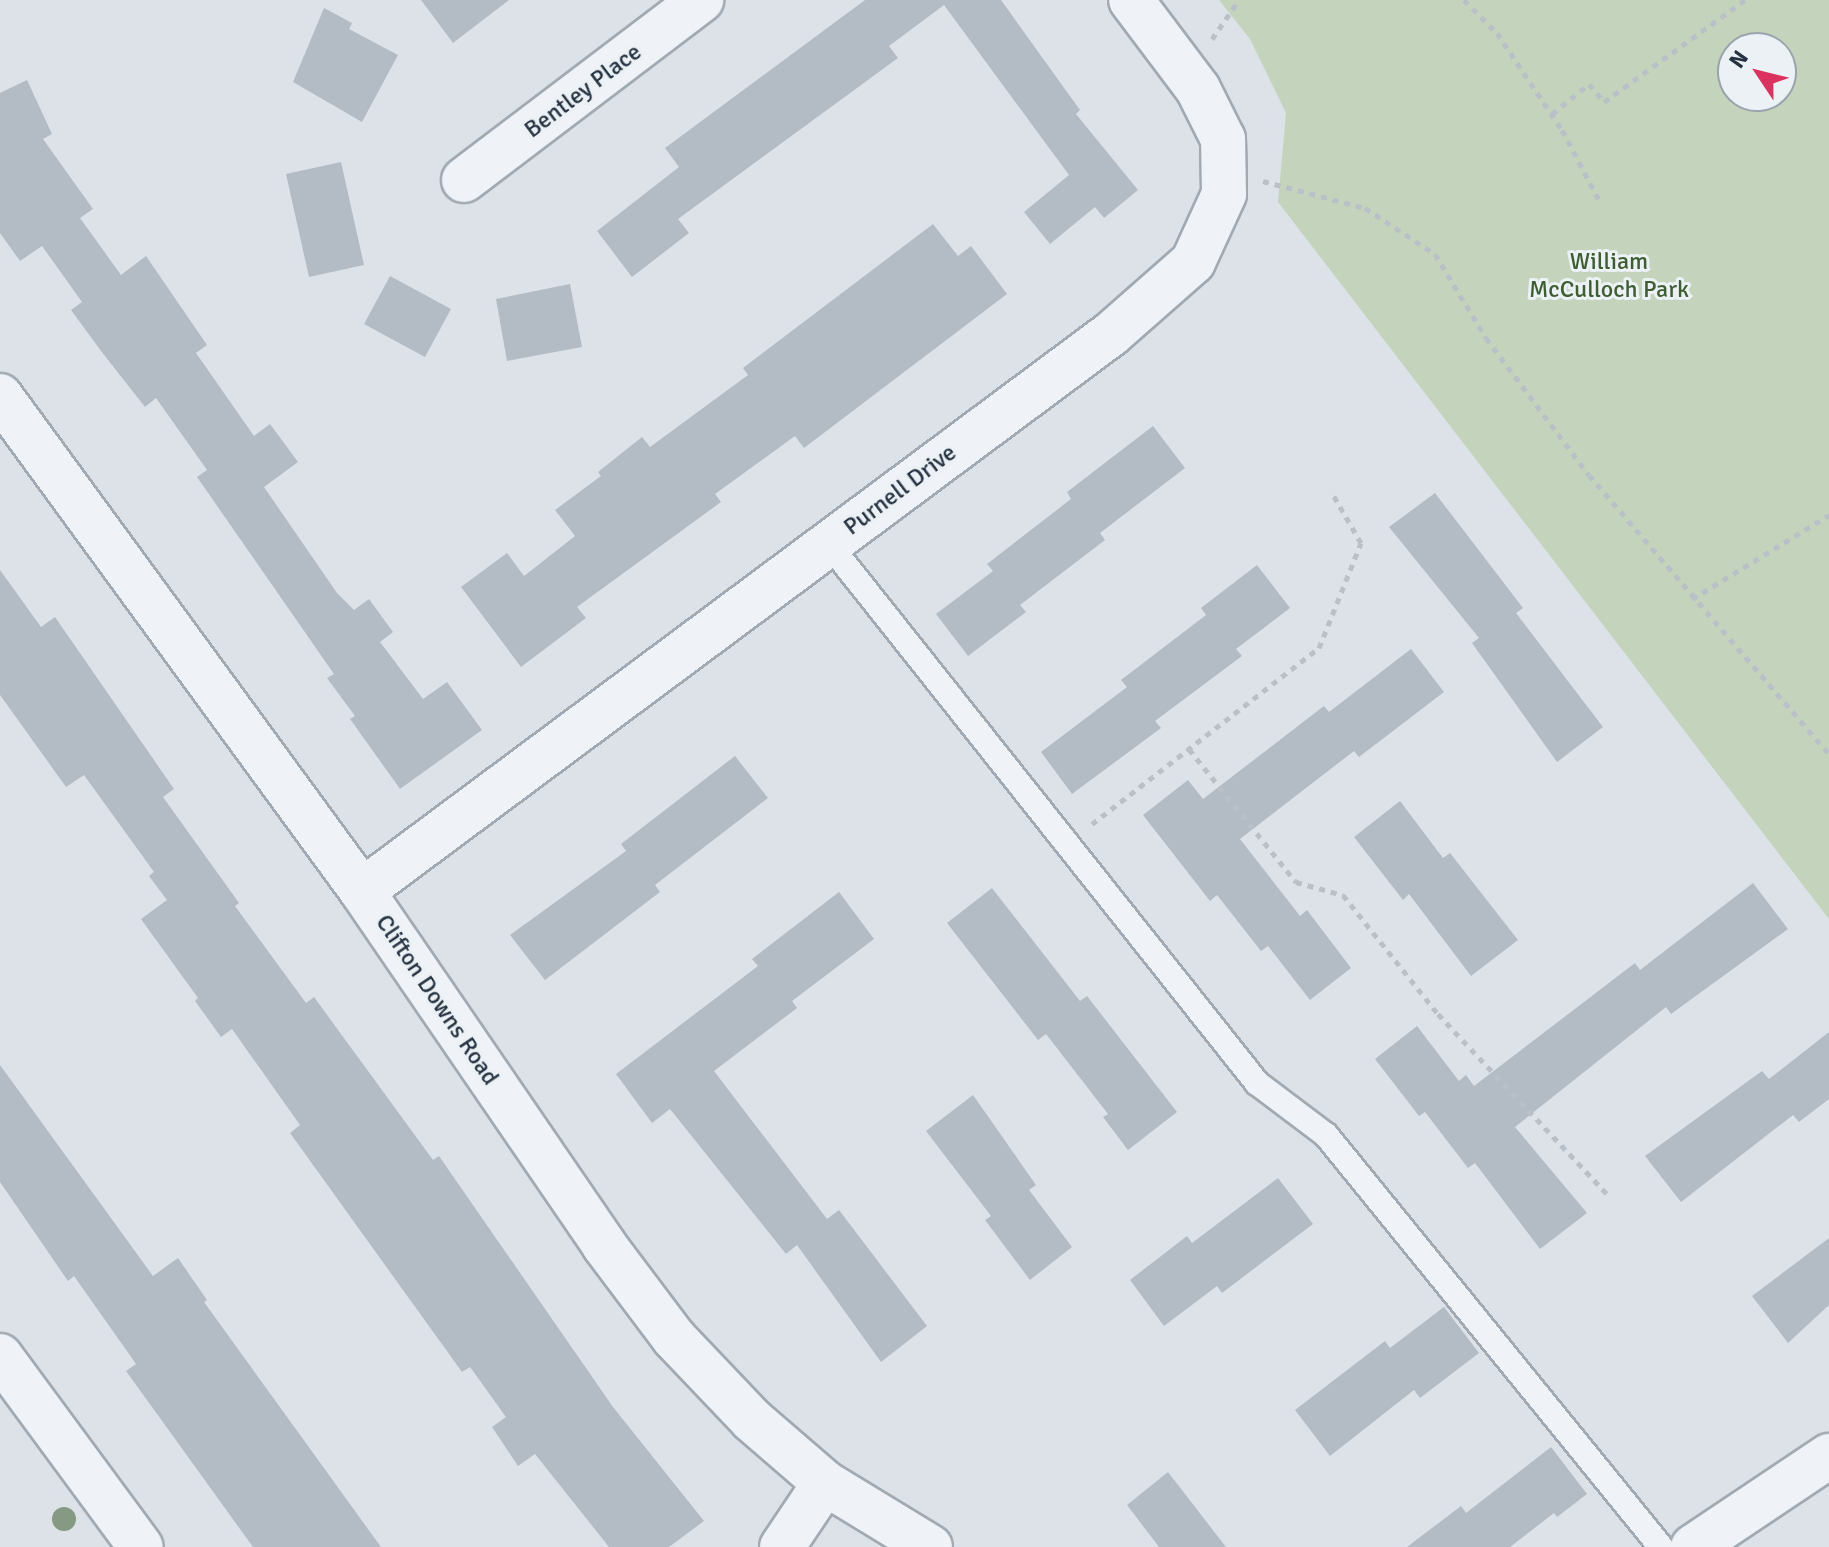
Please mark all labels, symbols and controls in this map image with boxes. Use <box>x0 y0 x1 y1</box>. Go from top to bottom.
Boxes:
north arrow <box>1717 32 1797 112</box>
street label: Bentley Place <box>519 38 647 144</box>
text: N <box>1723 45 1754 73</box>
park label: William McCulloch Park <box>1529 248 1689 304</box>
street label: Purnell Drive <box>838 438 962 542</box>
street label: Clifton Downs Road <box>369 909 505 1091</box>

